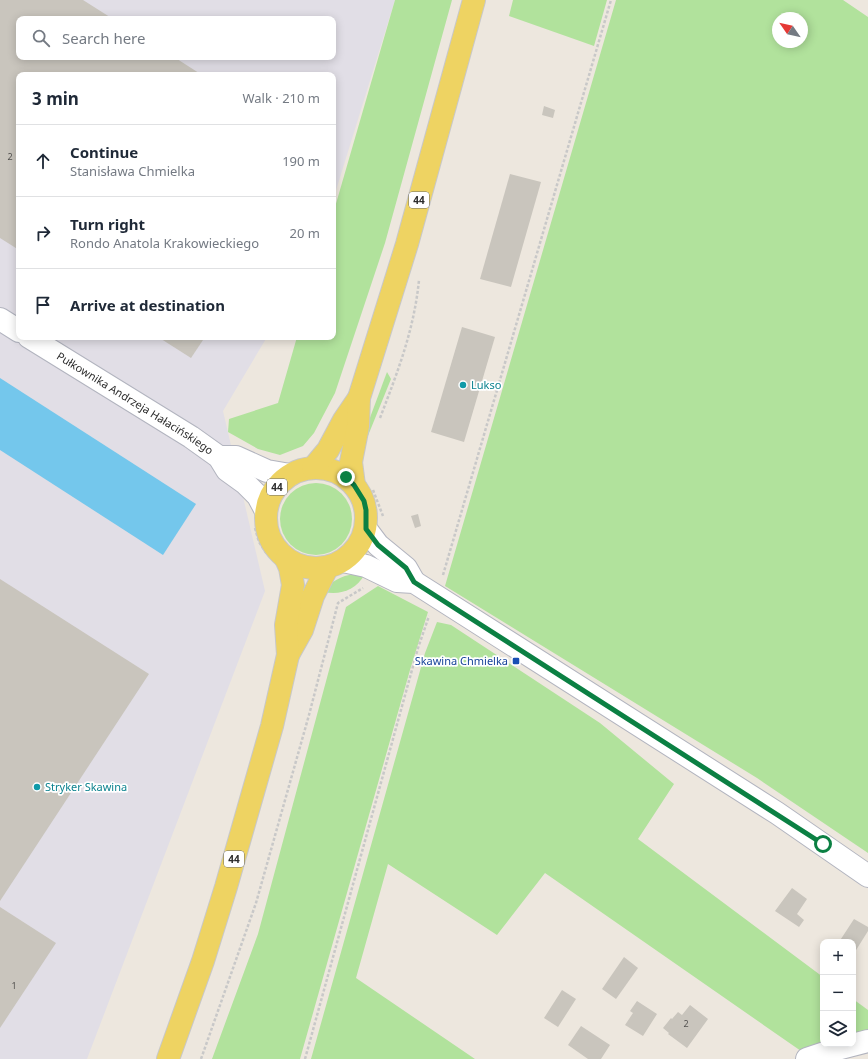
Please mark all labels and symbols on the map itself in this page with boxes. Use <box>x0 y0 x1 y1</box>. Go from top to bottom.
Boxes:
north arrow <box>772 12 808 48</box>
house number: 2 <box>7 150 13 163</box>
road number: 44 <box>409 192 429 208</box>
street label: Pułkownika Andrzeja Hałacińskiego <box>54 348 217 458</box>
place label: Lukso <box>471 377 502 392</box>
marker: Lukso <box>458 380 468 390</box>
route end <box>337 468 355 486</box>
road number: 44 <box>267 479 287 495</box>
place label: Skawina Chmielka <box>415 653 508 668</box>
marker: Skawina Chmielka <box>511 656 521 666</box>
place label: Stryker Skawina <box>45 779 127 794</box>
marker: Stryker Skawina <box>32 782 42 792</box>
route start <box>814 835 832 853</box>
road number: 44 <box>224 851 244 867</box>
house number: 1 <box>11 979 17 992</box>
house number: 2 <box>683 1017 689 1030</box>

